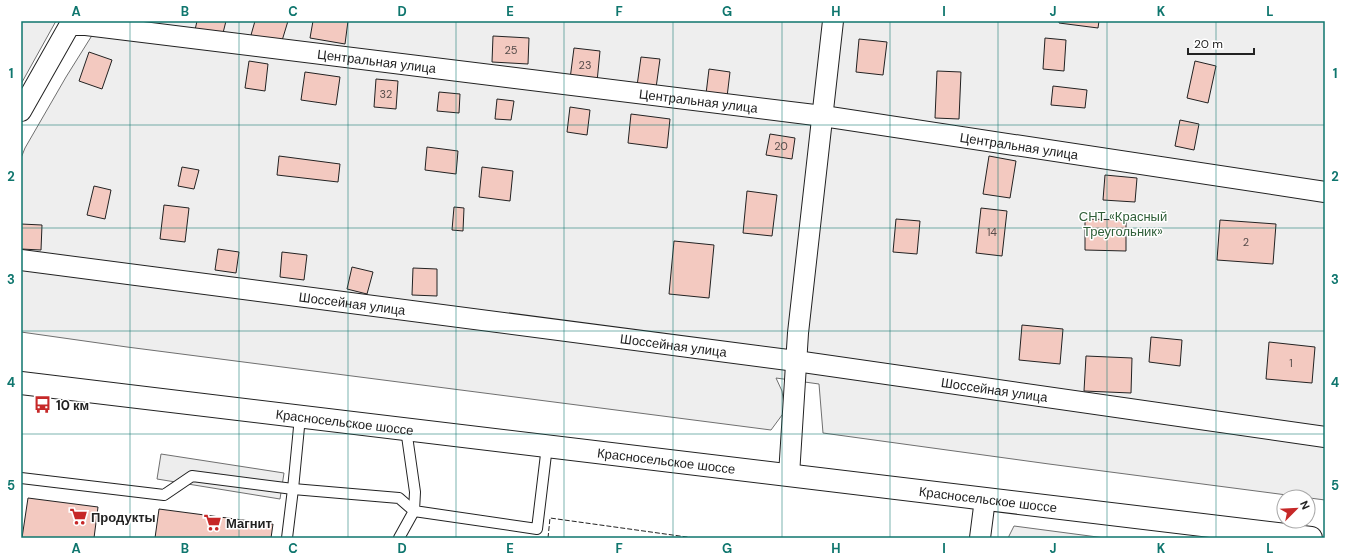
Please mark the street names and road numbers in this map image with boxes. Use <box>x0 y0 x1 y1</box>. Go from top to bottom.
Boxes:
street label: Центральная улица <box>316 46 438 77</box>
street label: Центральная улица <box>638 85 759 117</box>
street label: Центральная улица <box>959 129 1080 164</box>
street label: Шоссейная улица <box>298 288 407 319</box>
street label: Шоссейная улица <box>619 330 729 361</box>
street label: Шоссейная улица <box>940 374 1049 406</box>
street label: Красносельское шоссе <box>275 406 415 439</box>
street label: Красносельское шоссе <box>596 444 736 478</box>
street label: Красносельское шоссе <box>918 483 1058 516</box>

